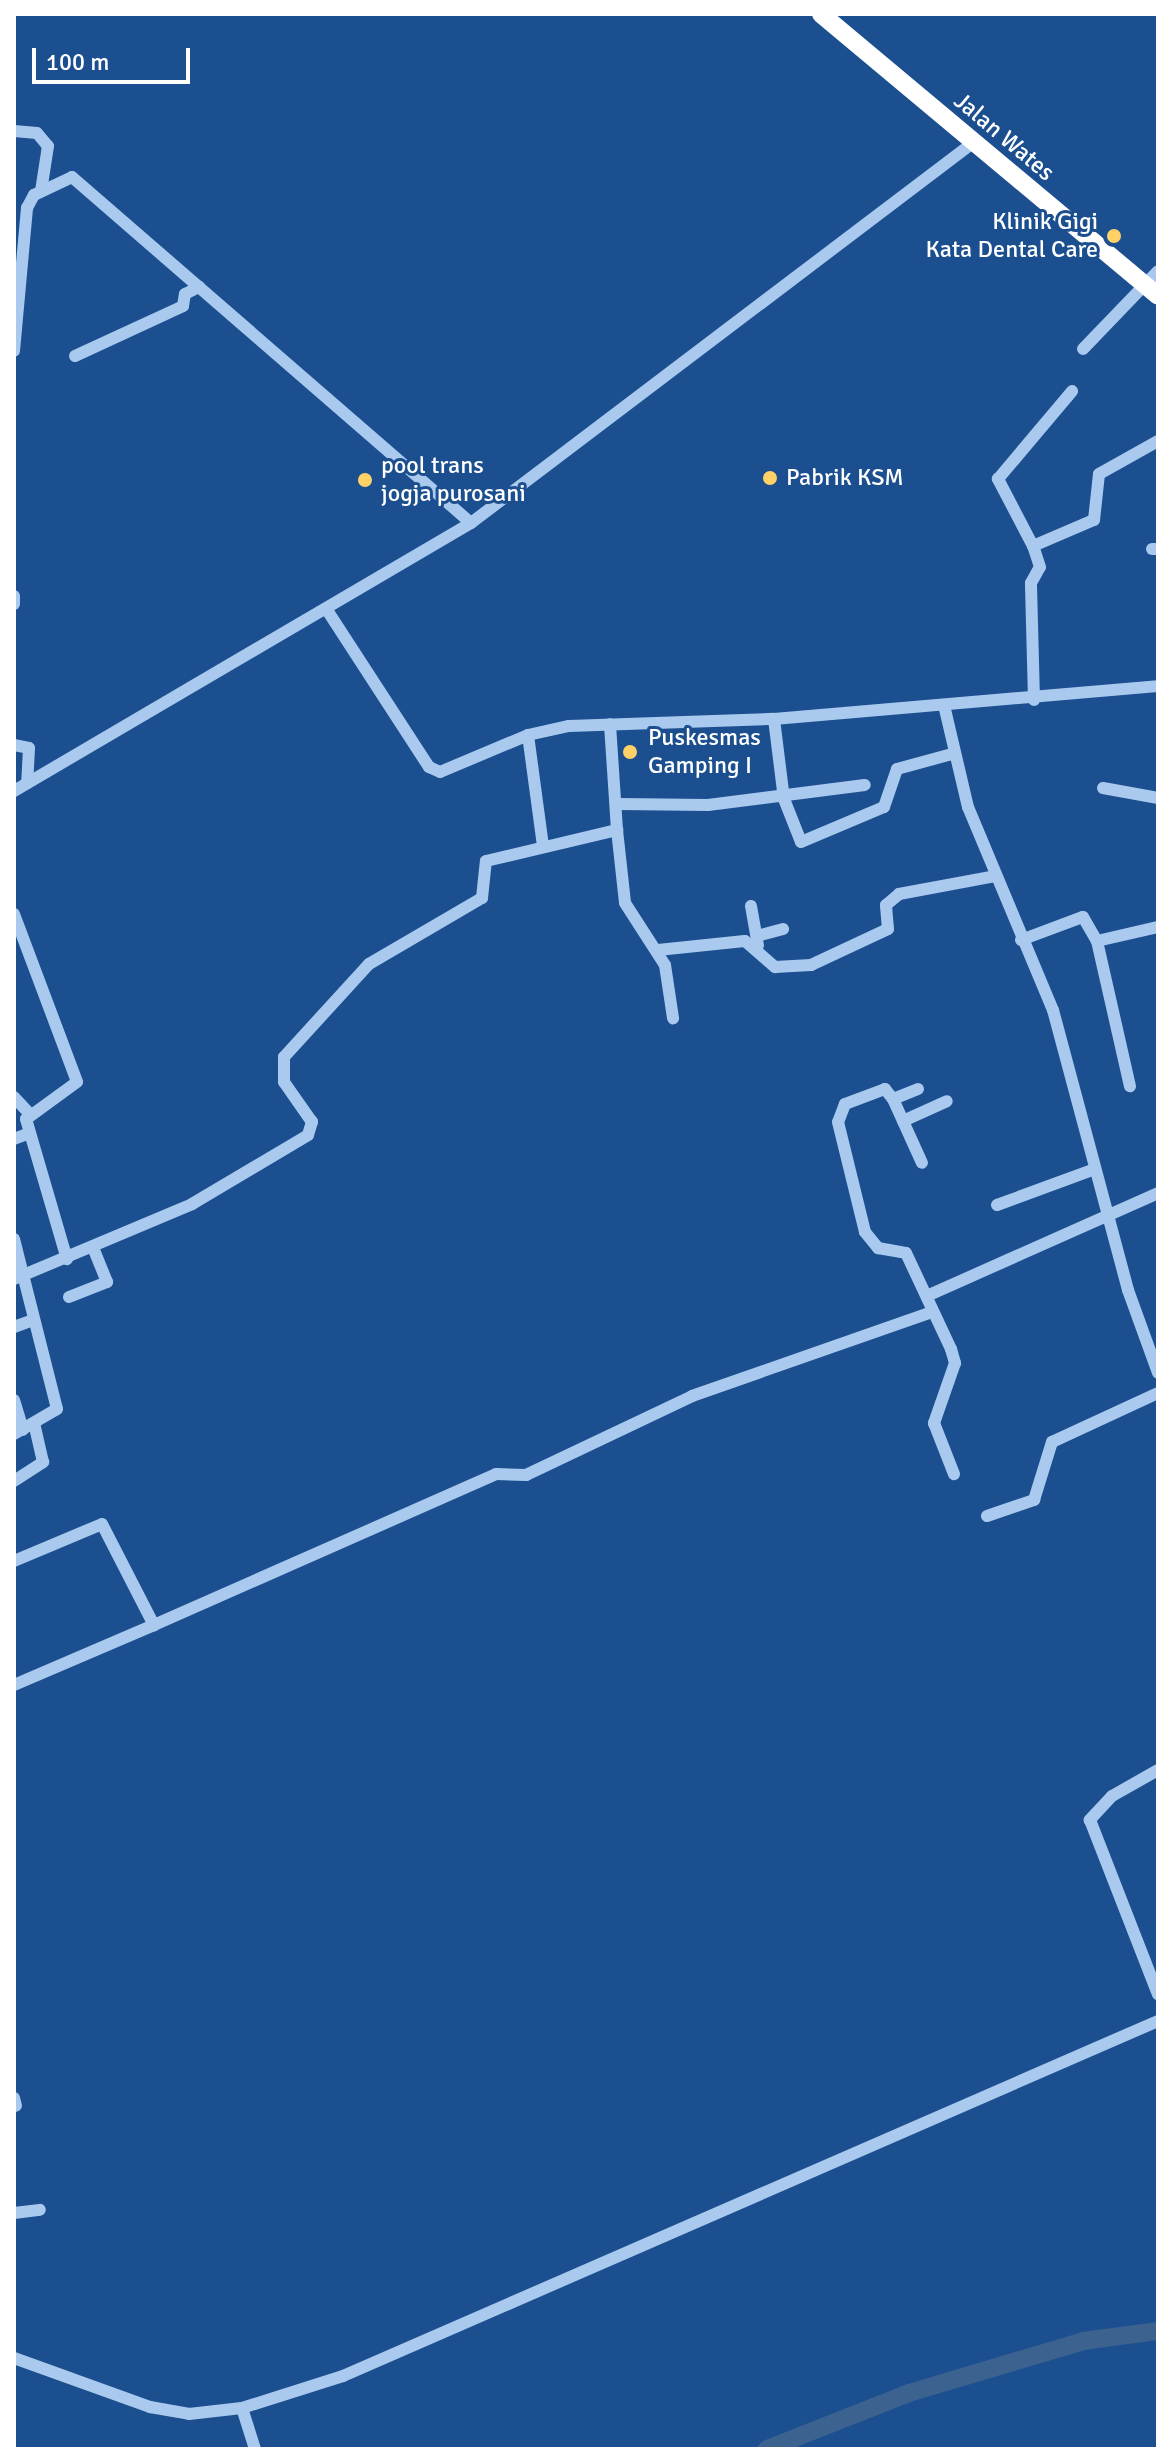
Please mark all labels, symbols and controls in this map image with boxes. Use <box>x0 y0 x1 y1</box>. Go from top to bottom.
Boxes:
scale bar <box>36 32 194 82</box>
text: 100 m <box>46 47 109 77</box>
street label: Jalan Wates <box>948 87 1060 187</box>
place label: Klinik Gigi Kata Dental Care <box>926 208 1098 264</box>
marker: Klinik Gigi Kata Dental Care <box>1105 227 1123 245</box>
place label: pool trans jogja purosani <box>381 452 526 508</box>
place label: Pabrik KSM <box>786 464 904 492</box>
marker: Pabrik KSM <box>761 469 779 487</box>
marker: pool trans jogja purosani <box>356 471 374 489</box>
place label: Puskesmas Gamping I <box>648 724 761 780</box>
marker: Puskesmas Gamping I <box>619 741 641 763</box>

